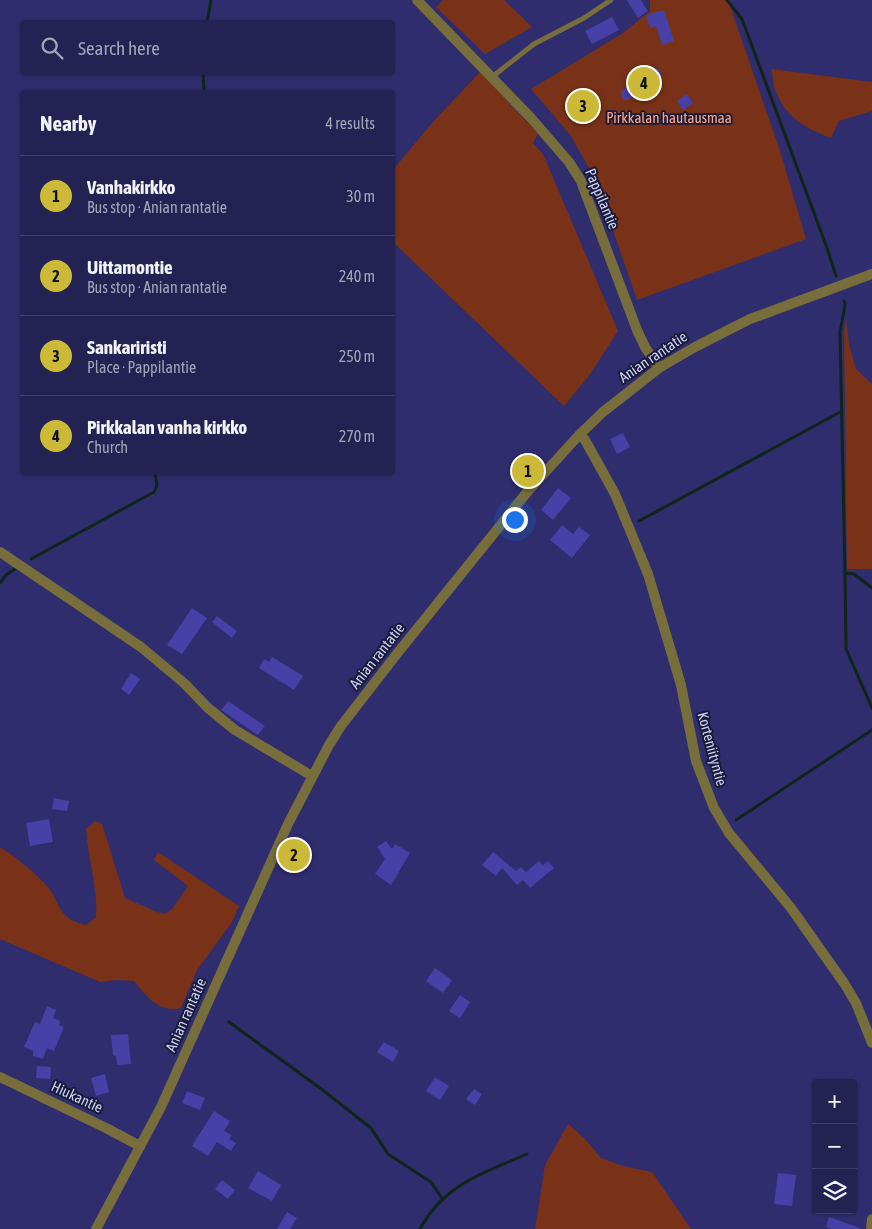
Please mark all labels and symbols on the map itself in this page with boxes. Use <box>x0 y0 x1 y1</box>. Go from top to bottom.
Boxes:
pin: 4 <box>628 64 660 102</box>
pin: 3 <box>567 87 599 125</box>
park label: Pirkkalan hautausmaa <box>606 109 732 126</box>
street label: Pappilantie <box>582 166 623 232</box>
street label: Anian rantatie <box>615 327 690 386</box>
pin: 1 <box>512 452 544 490</box>
your location <box>502 507 528 533</box>
street label: Anian rantatie <box>346 619 408 692</box>
street label: Korteniityntie <box>694 710 731 788</box>
pin: 2 <box>278 836 310 874</box>
street label: Anian rantatie <box>162 975 209 1054</box>
street label: Hiukantie <box>49 1077 106 1116</box>

